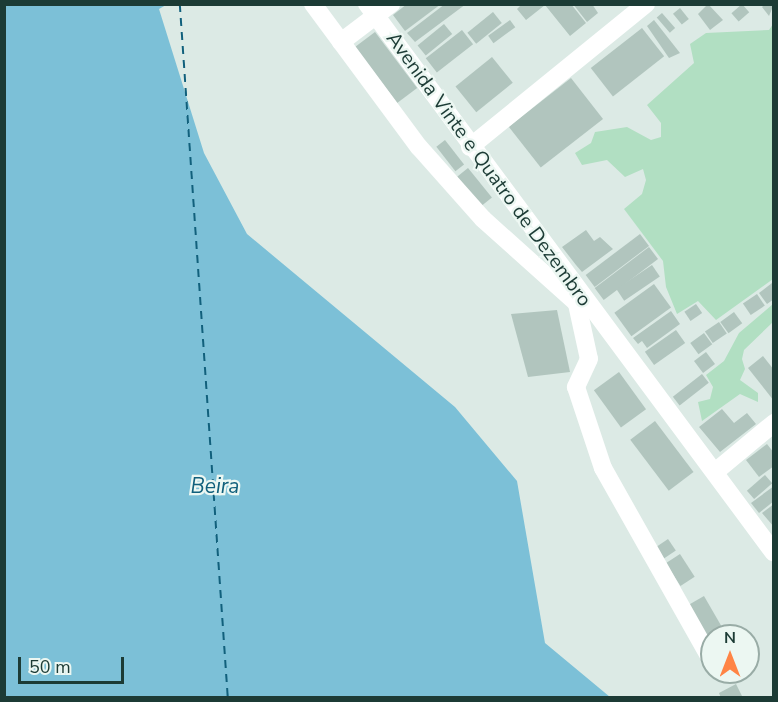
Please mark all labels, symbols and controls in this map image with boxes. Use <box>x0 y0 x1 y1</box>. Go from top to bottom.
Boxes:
street label: Avenida Vinte e Quatro de Dezembro <box>381 27 597 311</box>
water label: Beira <box>191 473 239 499</box>
north arrow <box>700 624 760 684</box>
text: N <box>724 627 736 649</box>
scale bar <box>21 645 128 683</box>
text: 50 m <box>29 655 71 679</box>

